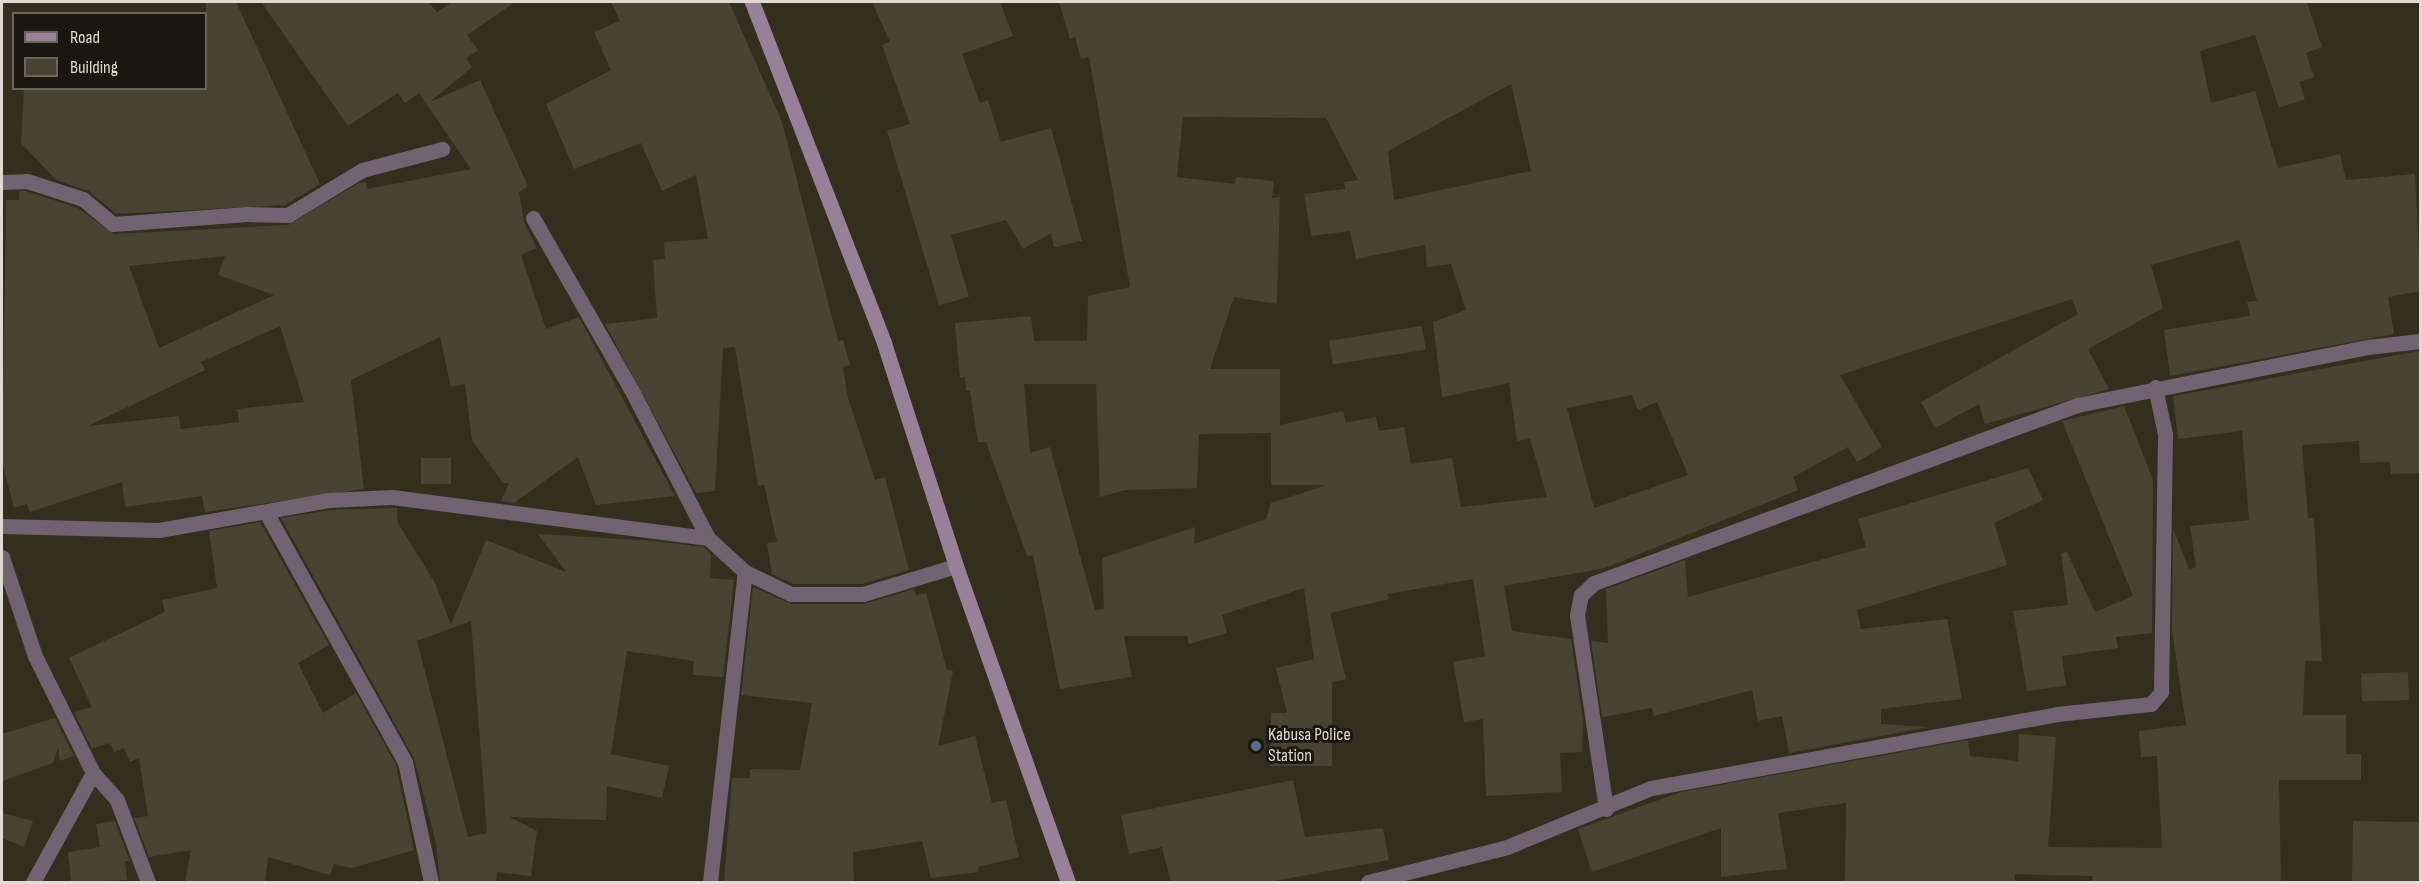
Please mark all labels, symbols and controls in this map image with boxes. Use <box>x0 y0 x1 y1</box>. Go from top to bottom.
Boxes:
legend <box>12 12 207 90</box>
text: Road <box>70 27 100 48</box>
text: Building <box>70 57 118 78</box>
place label: Kabusa Police Station <box>1268 725 1351 768</box>
marker: Kabusa Police Station <box>1249 739 1263 753</box>

